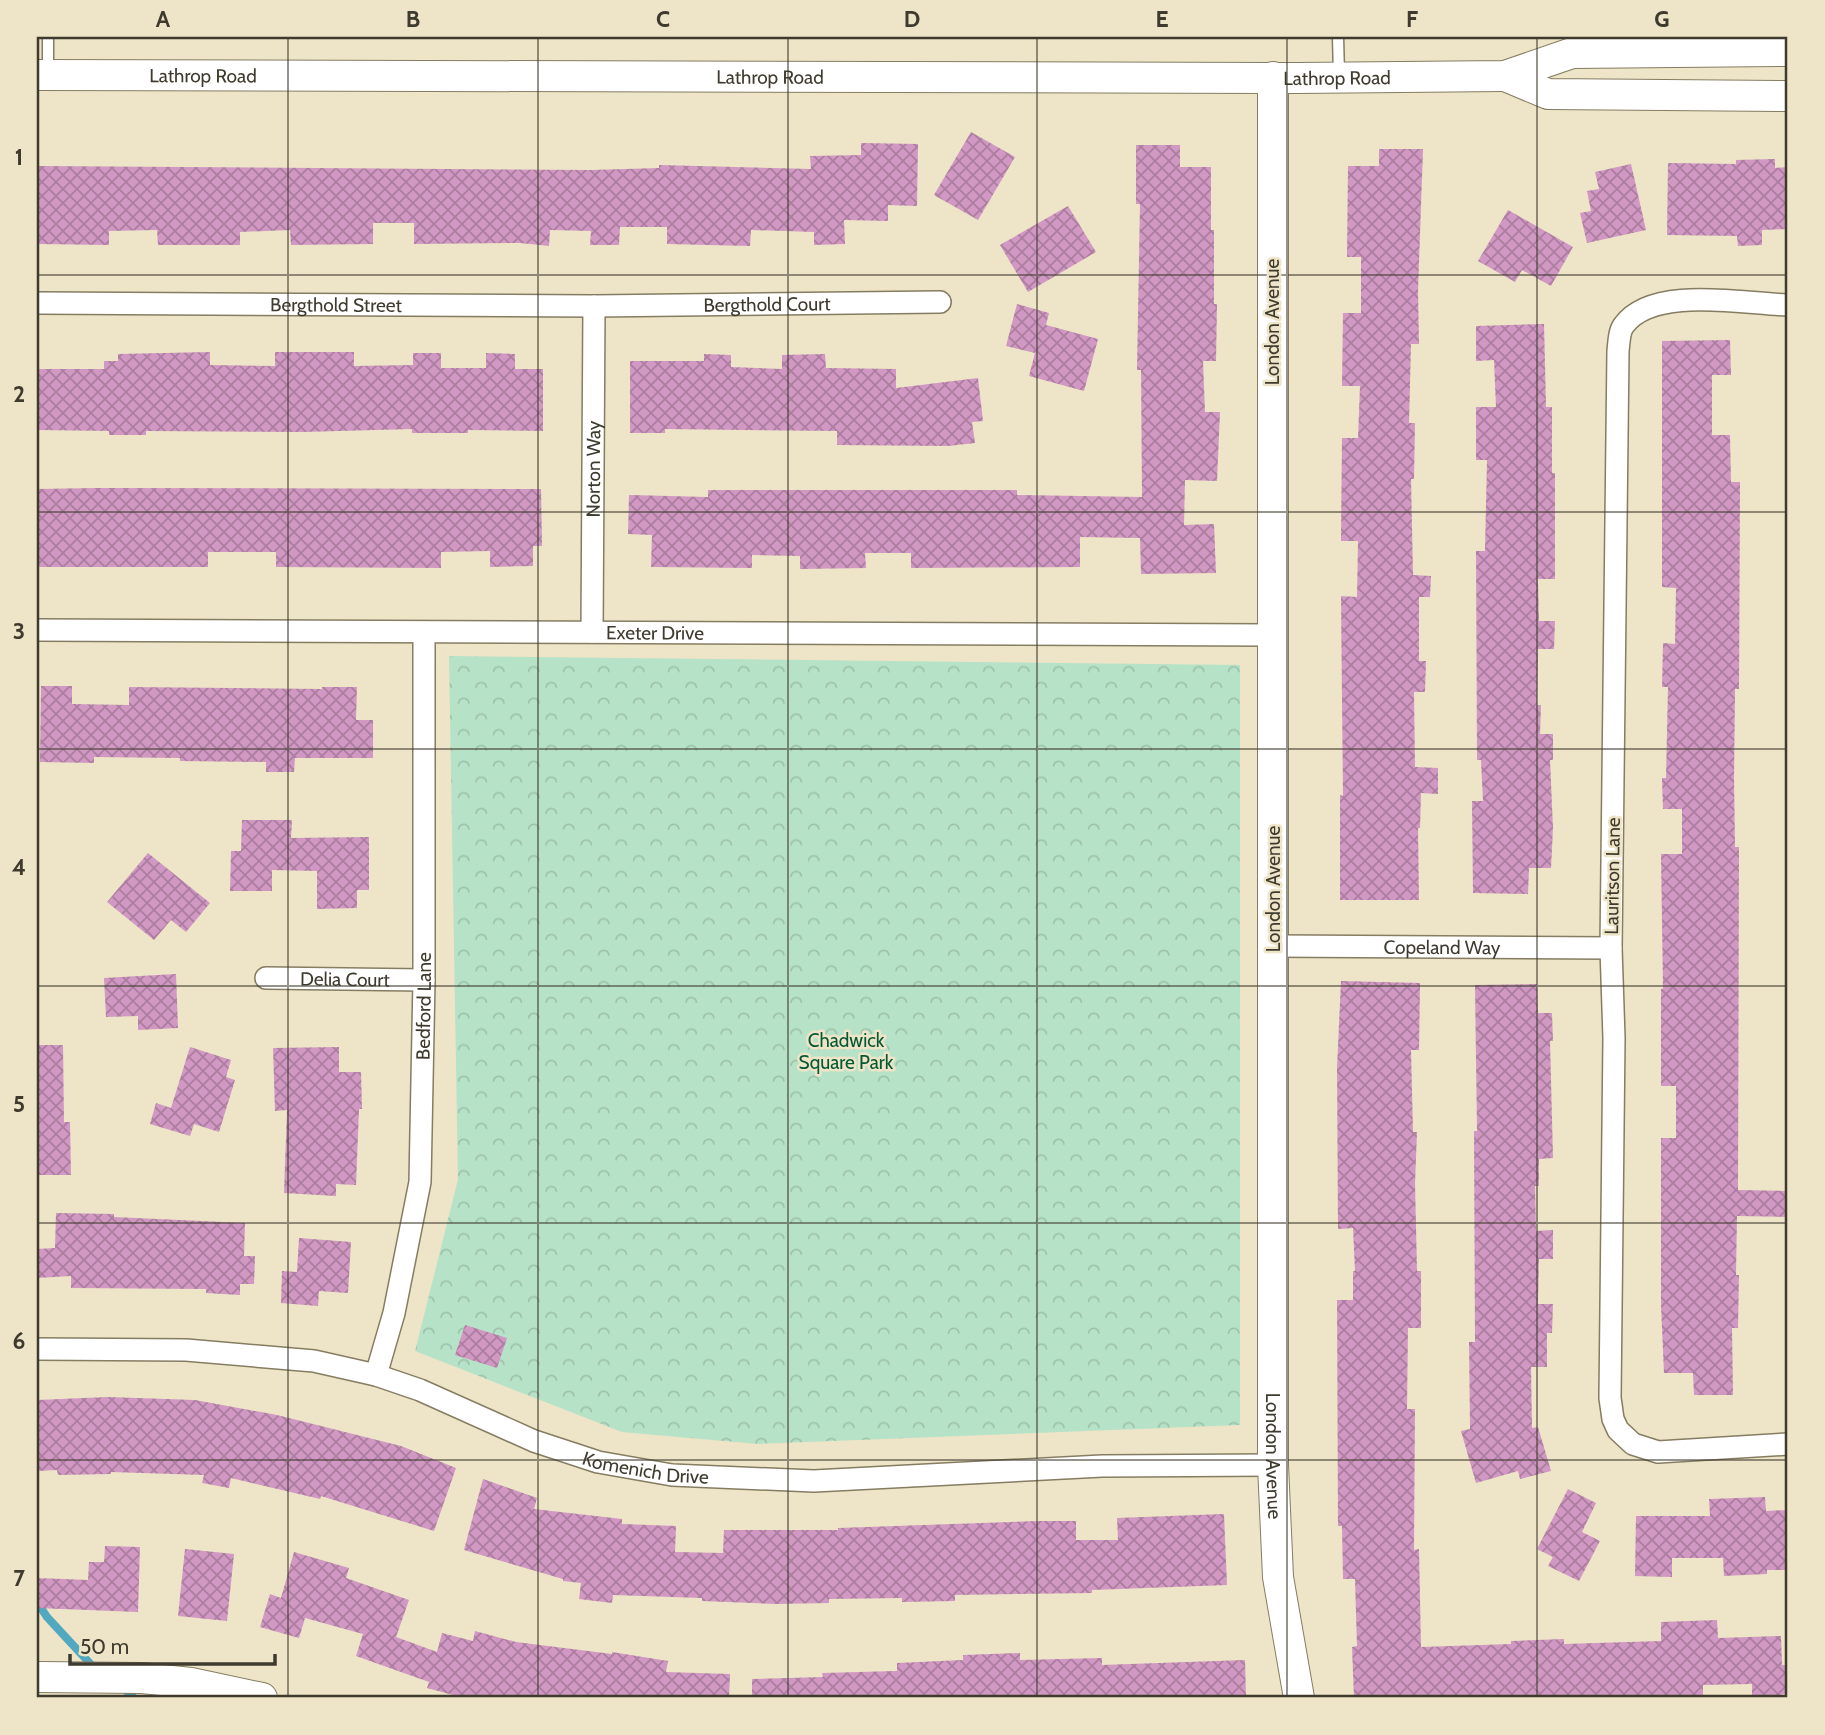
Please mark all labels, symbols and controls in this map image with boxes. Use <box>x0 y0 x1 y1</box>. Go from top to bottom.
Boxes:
text: A <box>156 5 171 33</box>
text: B <box>406 5 420 33</box>
text: C <box>656 5 670 33</box>
text: D <box>904 5 920 33</box>
text: E <box>1155 5 1169 33</box>
text: F <box>1406 5 1418 33</box>
text: G <box>1654 5 1670 33</box>
street label: Lathrop Road <box>149 64 257 88</box>
street label: Lathrop Road <box>716 66 824 89</box>
street label: Lathrop Road <box>1283 66 1391 90</box>
text: 1 <box>15 143 23 171</box>
street label: London Avenue <box>1261 258 1284 385</box>
street label: Bergthold Court <box>703 292 831 317</box>
street label: Bergthold Street <box>270 293 402 317</box>
text: 2 <box>13 380 25 408</box>
street label: Norton Way <box>582 420 605 518</box>
text: 3 <box>13 617 25 645</box>
street label: Exeter Drive <box>606 621 704 645</box>
street label: Lauritson Lane <box>1600 817 1625 935</box>
street label: London Avenue <box>1262 825 1285 952</box>
text: 4 <box>12 853 26 881</box>
street label: Copeland Way <box>1383 936 1501 959</box>
street label: Bedford Lane <box>411 952 436 1060</box>
street label: Delia Court <box>300 967 391 992</box>
park label: Chadwick Square Park <box>799 1029 894 1074</box>
text: 5 <box>13 1090 25 1118</box>
text: 6 <box>13 1327 25 1355</box>
street label: London Avenue <box>1261 1393 1286 1520</box>
street label: Komenich Drive <box>580 1447 710 1489</box>
text: 7 <box>13 1564 25 1592</box>
scale bar <box>70 1623 275 1667</box>
text: 50 m <box>80 1634 129 1659</box>

